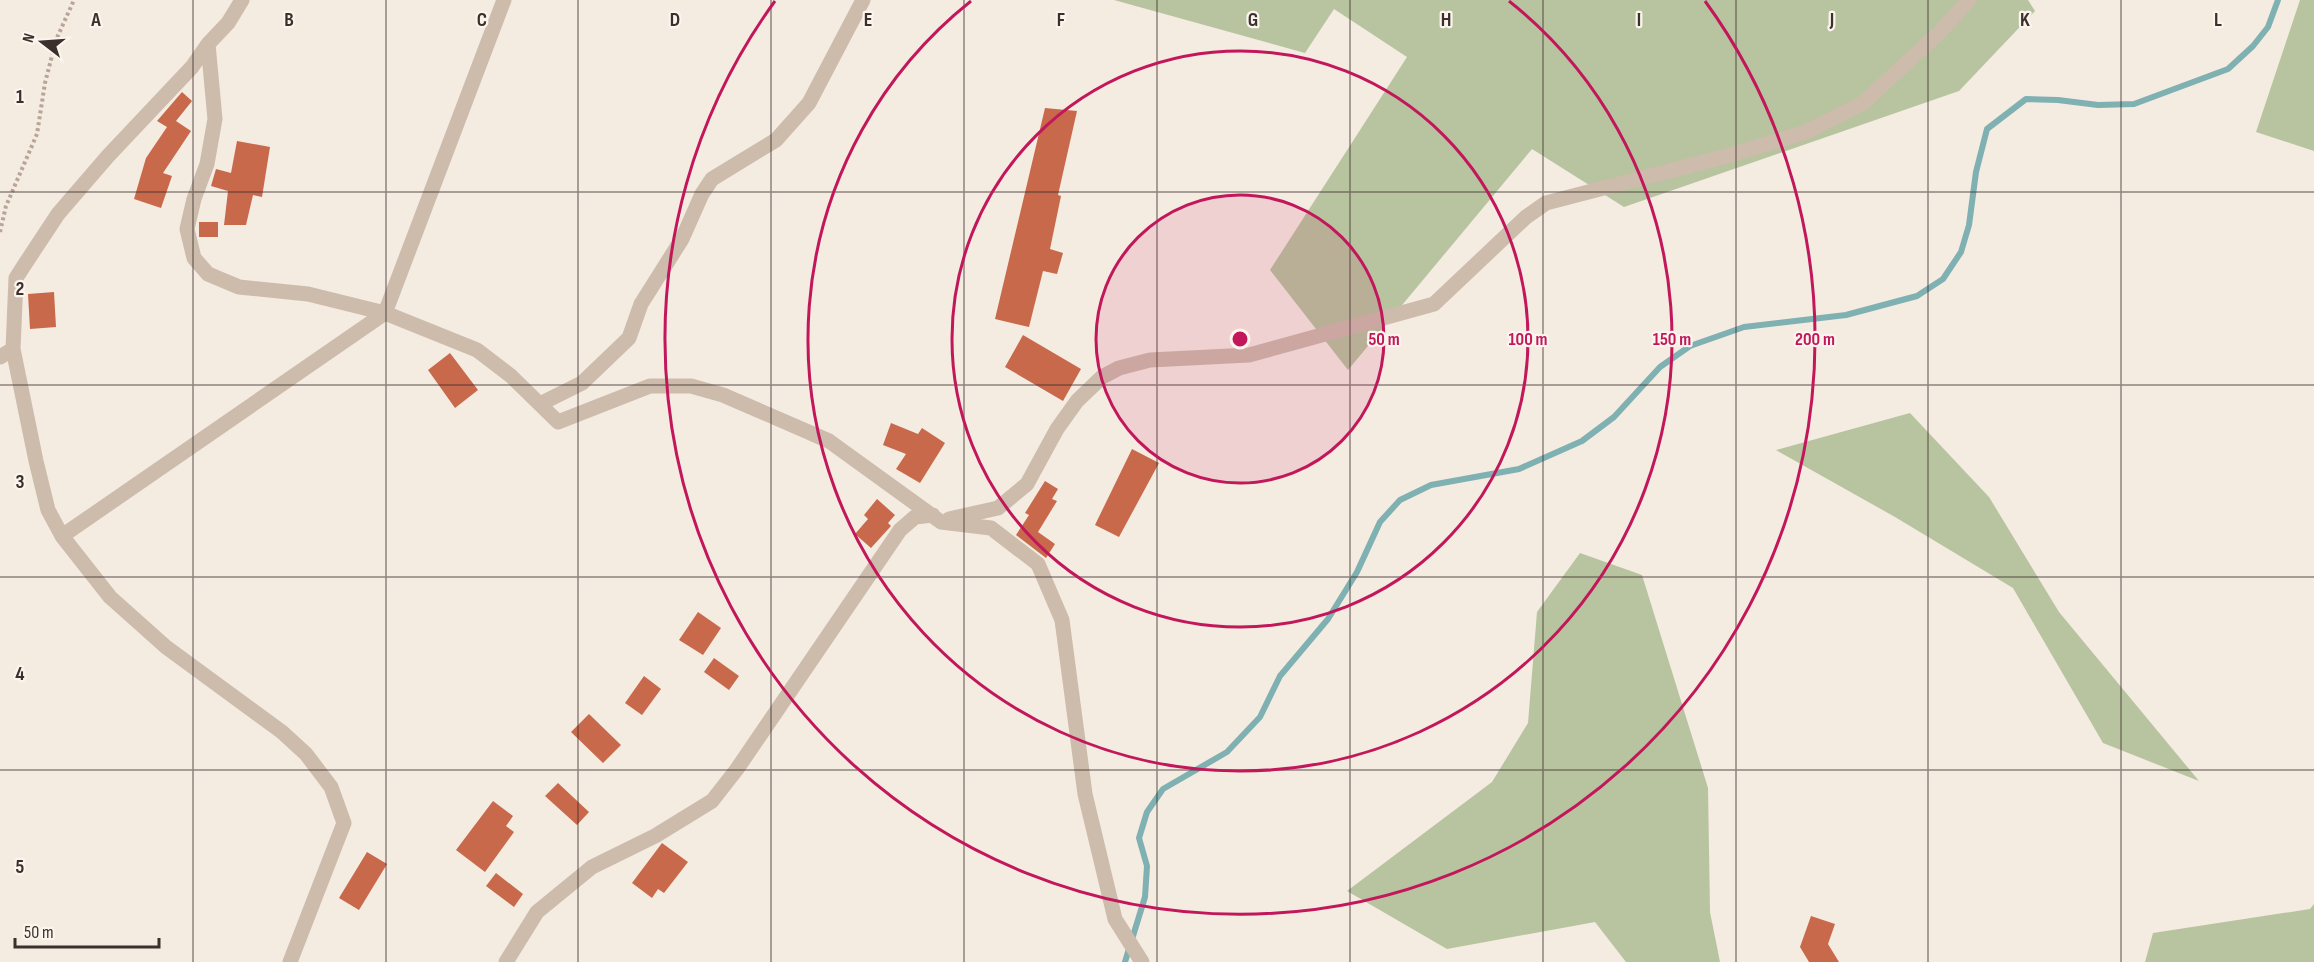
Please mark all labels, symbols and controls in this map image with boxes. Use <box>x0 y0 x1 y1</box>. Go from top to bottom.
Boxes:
text: A <box>90 8 101 32</box>
text: B <box>284 8 294 32</box>
text: C <box>477 8 487 32</box>
text: D <box>670 8 680 32</box>
text: E <box>864 8 872 32</box>
text: F <box>1057 8 1065 32</box>
text: G <box>1248 8 1258 32</box>
text: H <box>1441 8 1451 32</box>
text: I <box>1637 8 1641 32</box>
text: J <box>1829 8 1834 32</box>
text: K <box>2020 8 2030 32</box>
text: L <box>2214 8 2222 32</box>
north arrow <box>12 12 72 72</box>
text: N <box>19 31 39 45</box>
text: 1 <box>16 85 24 109</box>
text: 2 <box>16 277 24 301</box>
centre of rings <box>1230 329 1250 349</box>
text: 50 m <box>1368 329 1400 350</box>
text: 100 m <box>1509 329 1548 350</box>
text: 150 m <box>1653 329 1691 350</box>
text: 200 m <box>1795 329 1835 350</box>
text: 3 <box>16 470 25 494</box>
text: 4 <box>15 662 25 686</box>
text: 5 <box>16 855 25 879</box>
scale bar <box>15 911 159 949</box>
text: 50 m <box>24 922 54 943</box>

